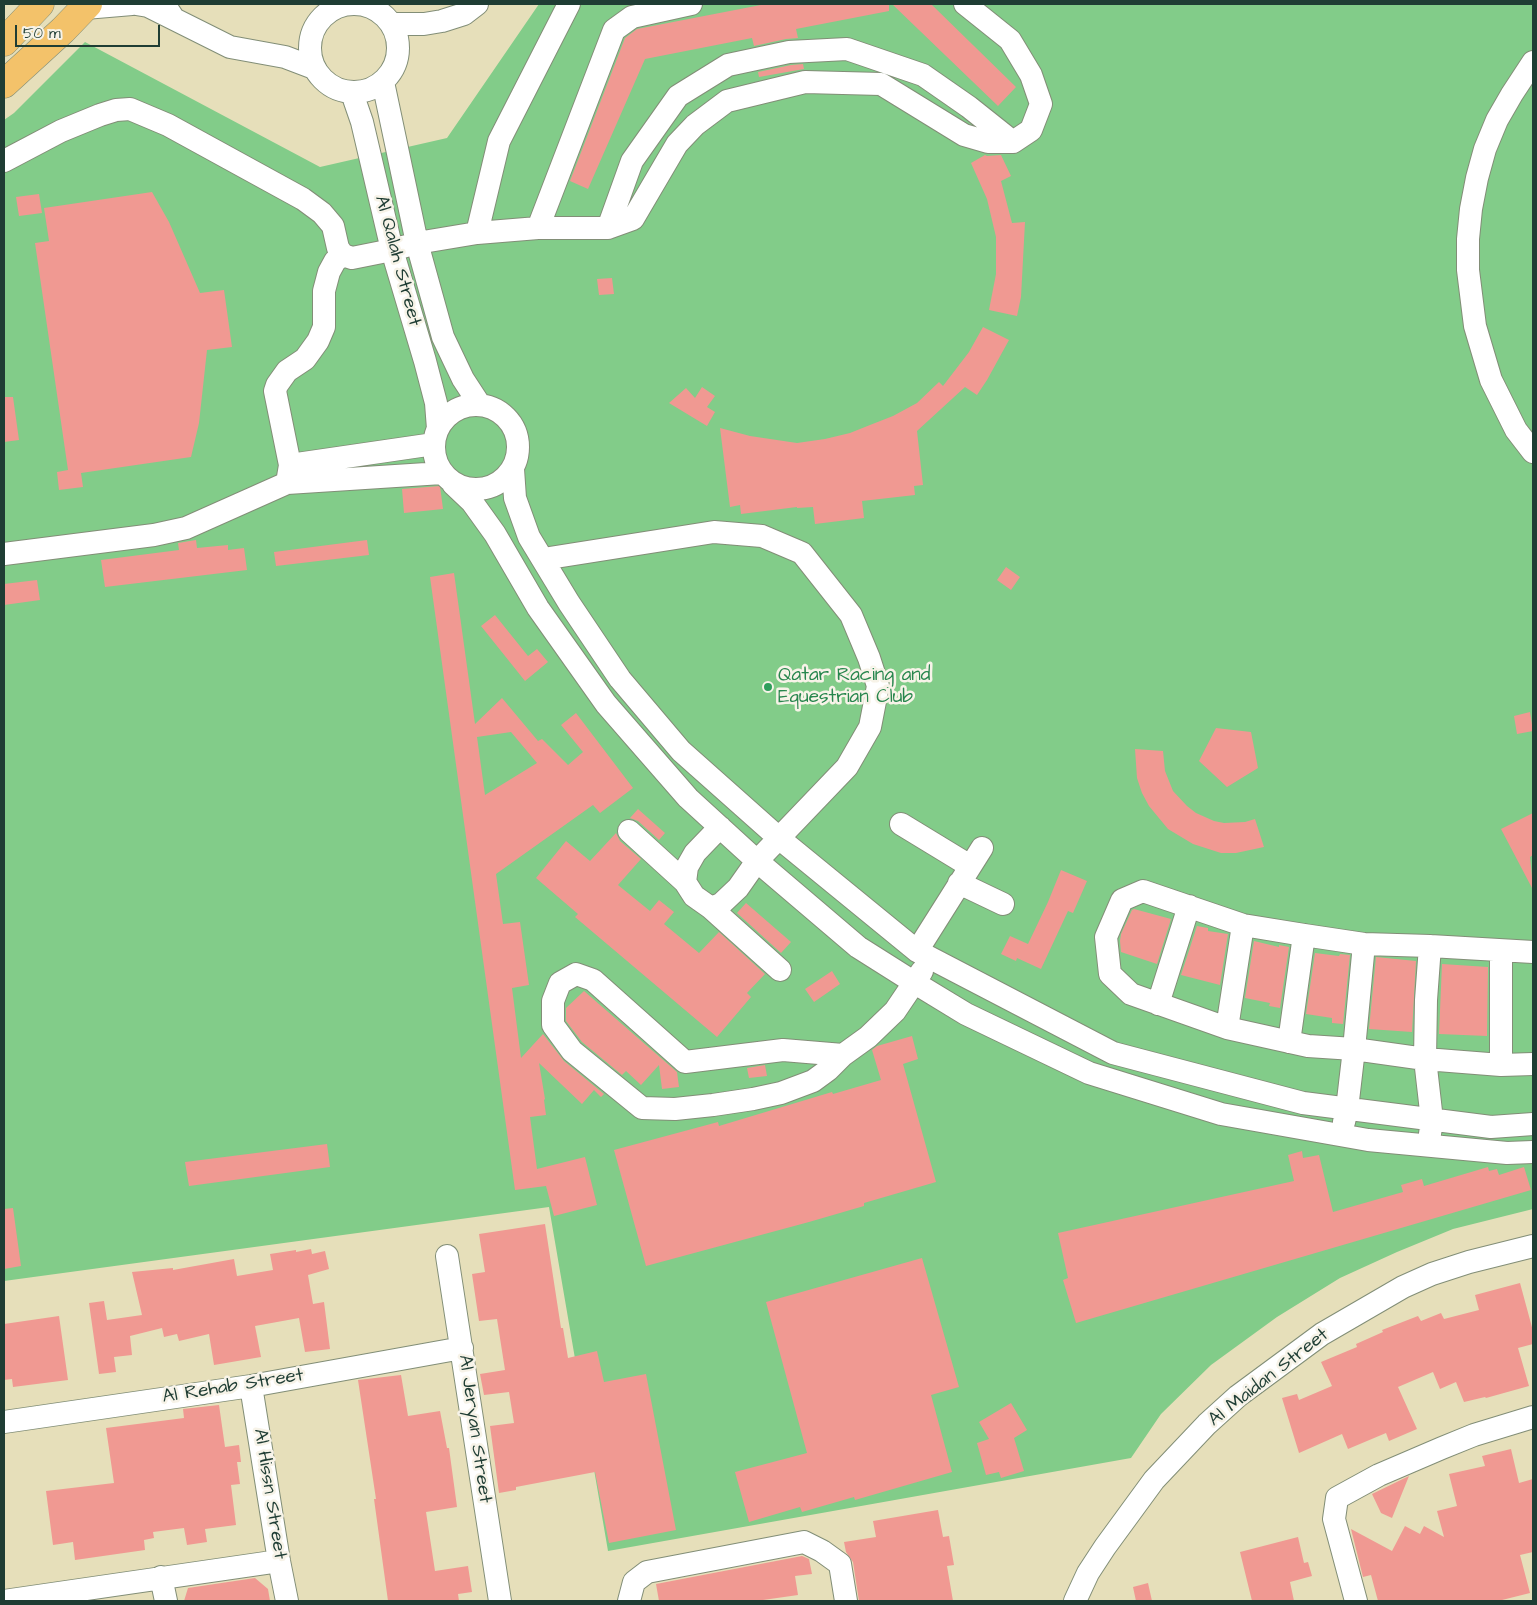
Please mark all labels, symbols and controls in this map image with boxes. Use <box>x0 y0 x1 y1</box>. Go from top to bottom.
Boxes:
scale bar <box>18 15 162 47</box>
text: 50 m <box>23 23 61 44</box>
street label: Al Qalah Street <box>369 193 425 329</box>
place label: Qatar Racing and Equestrian Club <box>778 665 931 709</box>
marker: Qatar Racing and Equestrian Club <box>762 681 774 693</box>
street label: Al Maidan Street <box>1204 1324 1334 1432</box>
street label: Al Jeryan Street <box>452 1353 496 1505</box>
street label: Al Rehab Street <box>161 1365 305 1409</box>
street label: Al Hissn Street <box>247 1427 291 1561</box>

